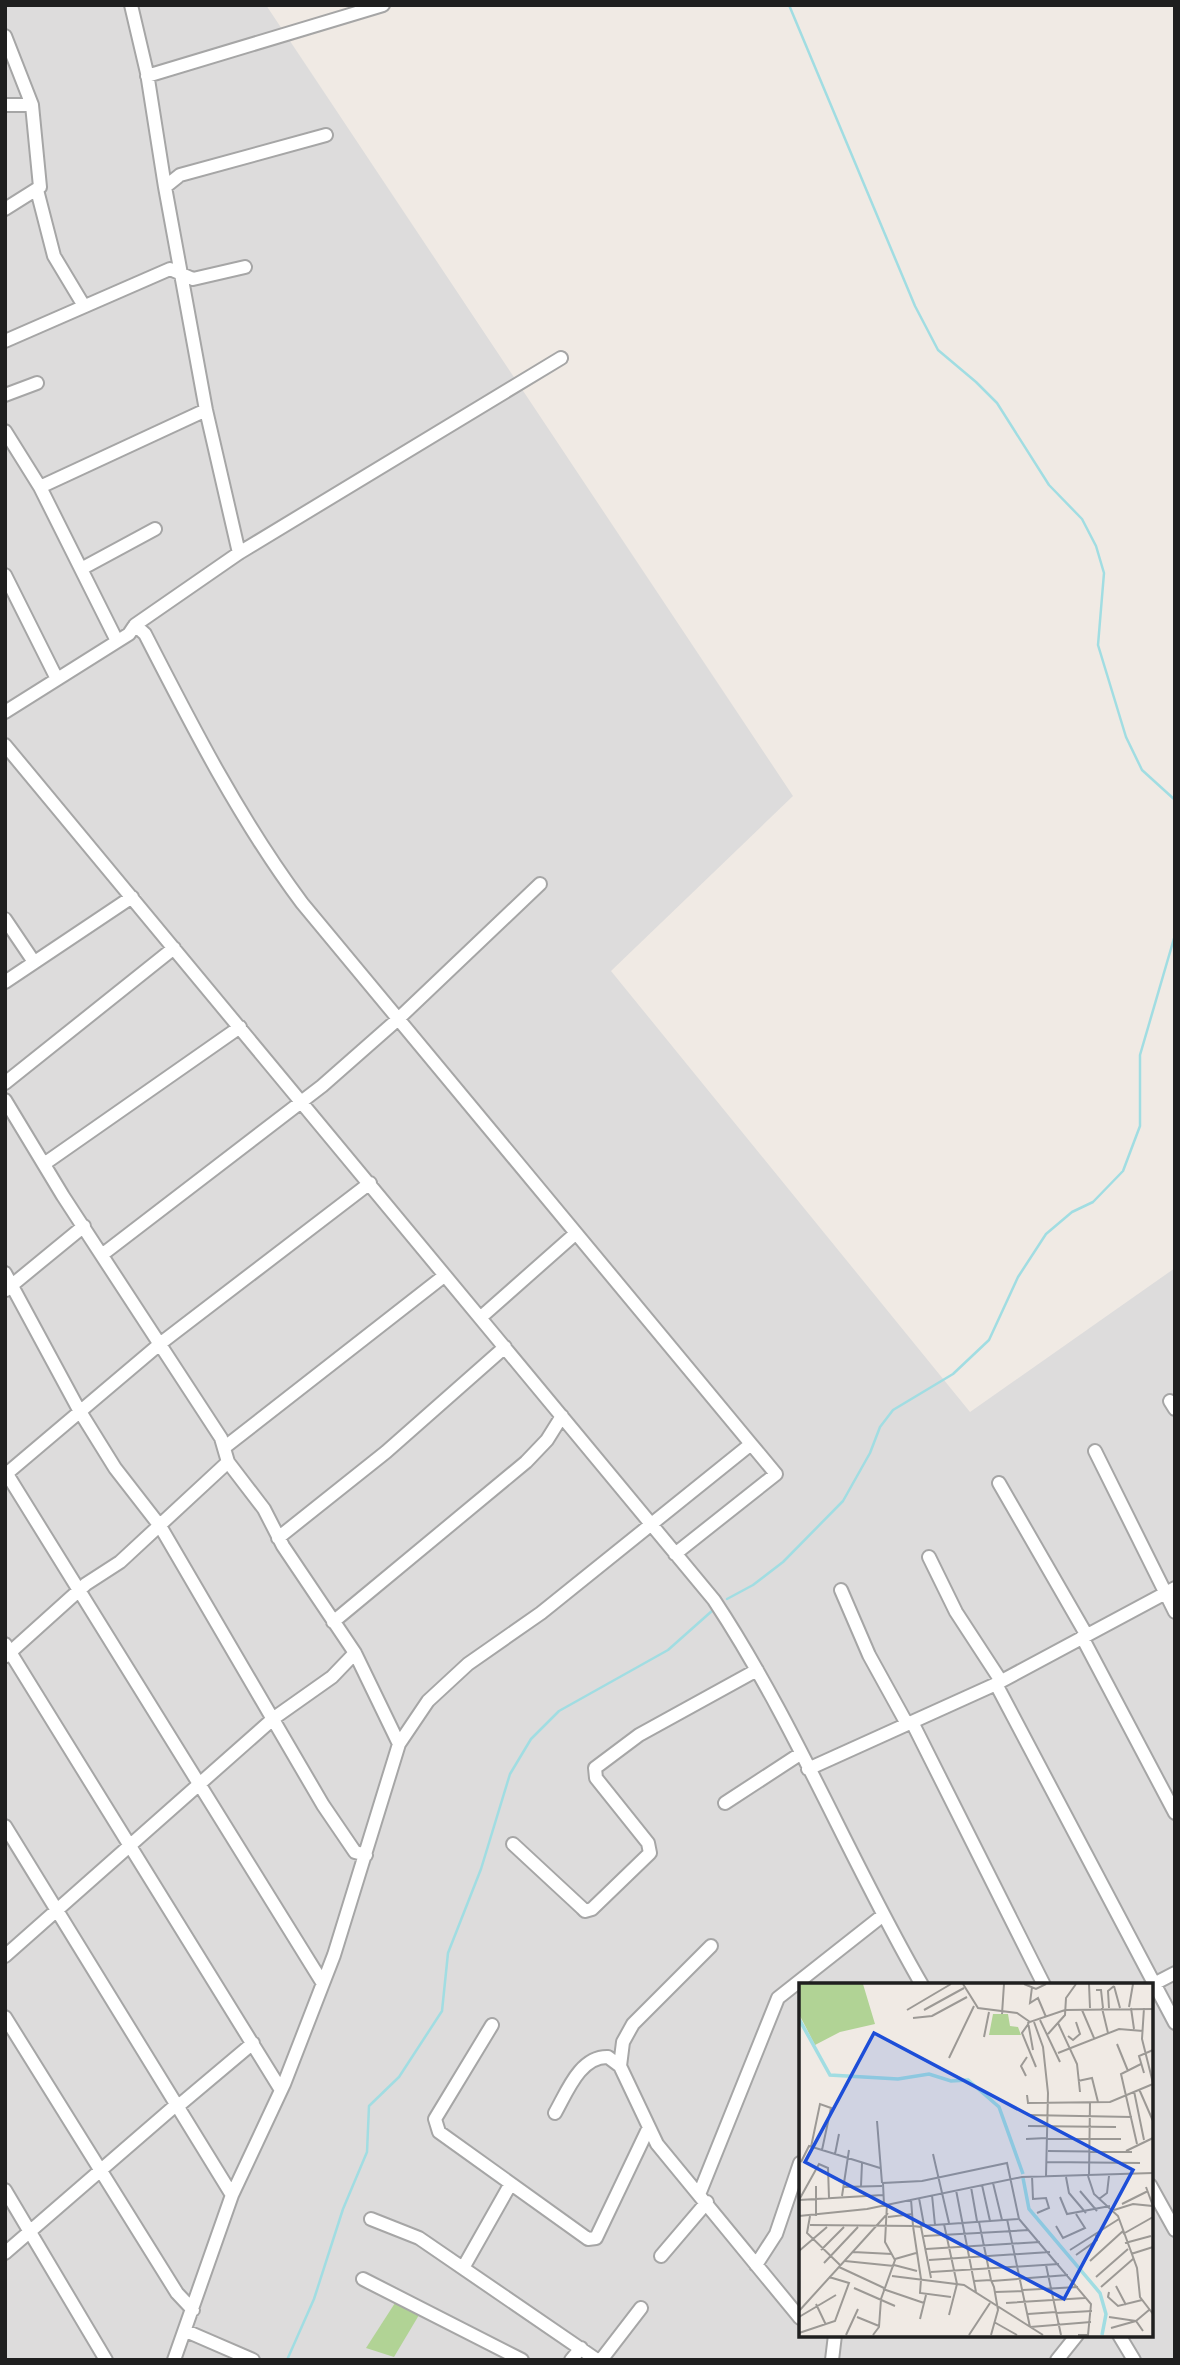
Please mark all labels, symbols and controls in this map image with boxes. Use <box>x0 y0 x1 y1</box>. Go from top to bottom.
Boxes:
inset map <box>799 1983 1152 2337</box>

